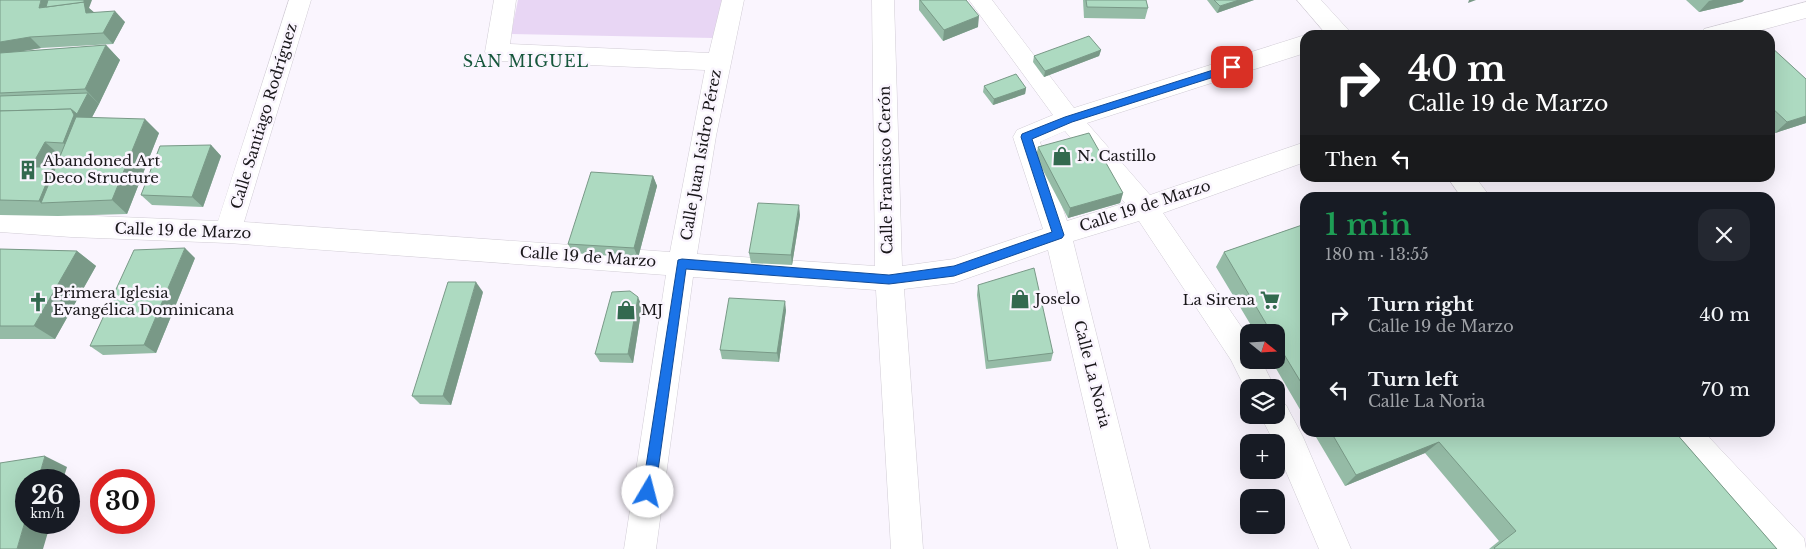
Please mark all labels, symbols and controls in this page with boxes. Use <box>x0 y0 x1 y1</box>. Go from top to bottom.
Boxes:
street label: Calle Santiago Rodríguez <box>226 21 301 211</box>
pin <box>1211 46 1253 88</box>
text: 40 m <box>1408 47 1506 90</box>
icon: right <box>1325 50 1390 115</box>
district label: SAN MIGUEL <box>463 51 589 71</box>
icon: arrive <box>1218 53 1246 81</box>
street label: Calle Juan Isidro Pérez <box>676 68 725 242</box>
street label: Calle Francisco Cerón <box>875 86 896 254</box>
text: Calle 19 de Marzo <box>1408 90 1608 117</box>
shop icon: N. Castillo <box>1051 145 1073 167</box>
icon: left <box>1387 145 1415 173</box>
place label: N. Castillo <box>1077 146 1156 165</box>
text: Then <box>1325 148 1377 171</box>
place label: Abandoned Art Deco Structure <box>42 151 160 187</box>
building icon: Abandoned Art Deco Structure <box>17 159 39 181</box>
street label: Calle 19 de Marzo <box>1077 175 1213 236</box>
text: 1 min <box>1325 206 1411 243</box>
button: close <box>1698 209 1750 261</box>
street label: Calle 19 de Marzo <box>114 219 252 242</box>
street label: Calle 19 de Marzo <box>519 242 657 271</box>
text: 180 m · 13:55 <box>1325 244 1429 264</box>
place label: Primera Iglesia Evangélica Dominicana <box>53 283 235 319</box>
shop icon: Joselo <box>1009 288 1031 310</box>
place label: Joselo <box>1033 289 1081 308</box>
supermarket icon: La Sirena <box>1259 289 1281 311</box>
place label: La Sirena <box>1183 290 1256 309</box>
church icon: Primera Iglesia Evangélica Dominicana <box>27 291 49 313</box>
text: Turn right <box>1368 293 1474 316</box>
shop icon: MJ <box>615 299 637 321</box>
place label: MJ <box>641 300 663 319</box>
icon: right <box>1325 301 1353 329</box>
text: 40 m <box>1699 303 1750 326</box>
text: Calle 19 de Marzo <box>1368 316 1514 336</box>
street label: Calle La Noria <box>1070 318 1115 430</box>
north arrow <box>1240 324 1285 369</box>
map controls <box>1240 324 1285 534</box>
text: Turn left <box>1368 368 1459 391</box>
icon: left <box>1325 376 1353 404</box>
text: 70 m <box>1701 378 1750 401</box>
button: layers <box>1240 379 1285 424</box>
text: Calle La Noria <box>1368 391 1485 411</box>
button: + <box>1240 434 1285 479</box>
position arrow <box>621 465 673 517</box>
speed limit sign: 30 <box>90 469 155 534</box>
text: 26 <box>31 480 64 511</box>
button: − <box>1240 489 1285 534</box>
text: km/h <box>30 506 65 521</box>

